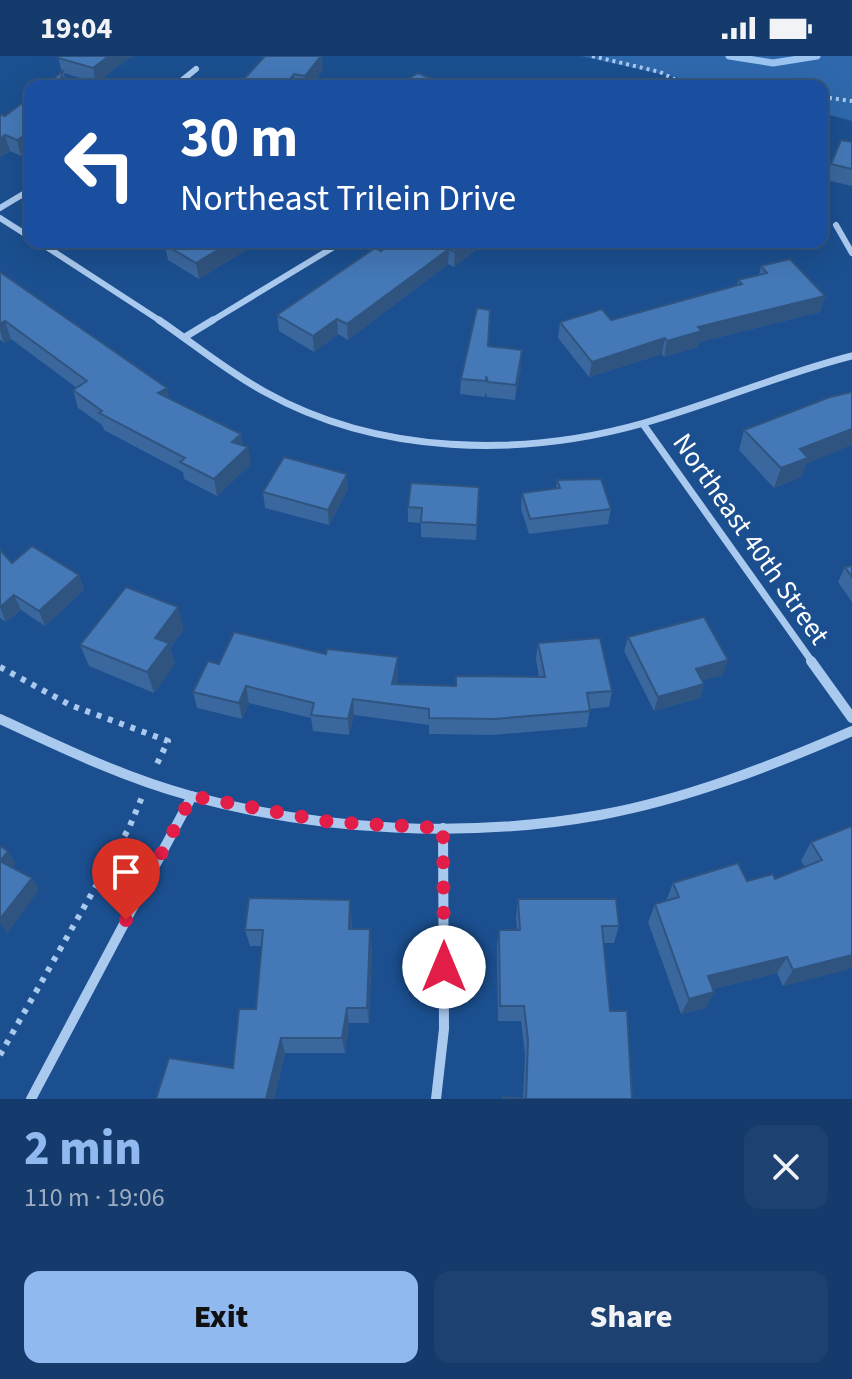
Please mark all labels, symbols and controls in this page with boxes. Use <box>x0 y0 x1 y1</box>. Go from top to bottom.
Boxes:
text: 19:04 <box>40 7 112 50</box>
text: 30 m <box>180 99 298 178</box>
icon: left <box>48 112 152 216</box>
text: Northeast Trilein Drive <box>180 173 516 224</box>
street label: Northeast 40th Street <box>663 425 839 653</box>
pin <box>92 838 160 920</box>
icon: arrive <box>104 850 148 894</box>
position arrow <box>402 925 486 1009</box>
text: 2 min <box>24 1115 142 1183</box>
button: close <box>744 1125 828 1209</box>
text: 110 m · 19:06 <box>24 1179 165 1216</box>
button: Exit <box>24 1271 418 1363</box>
button: Share <box>434 1271 828 1363</box>

